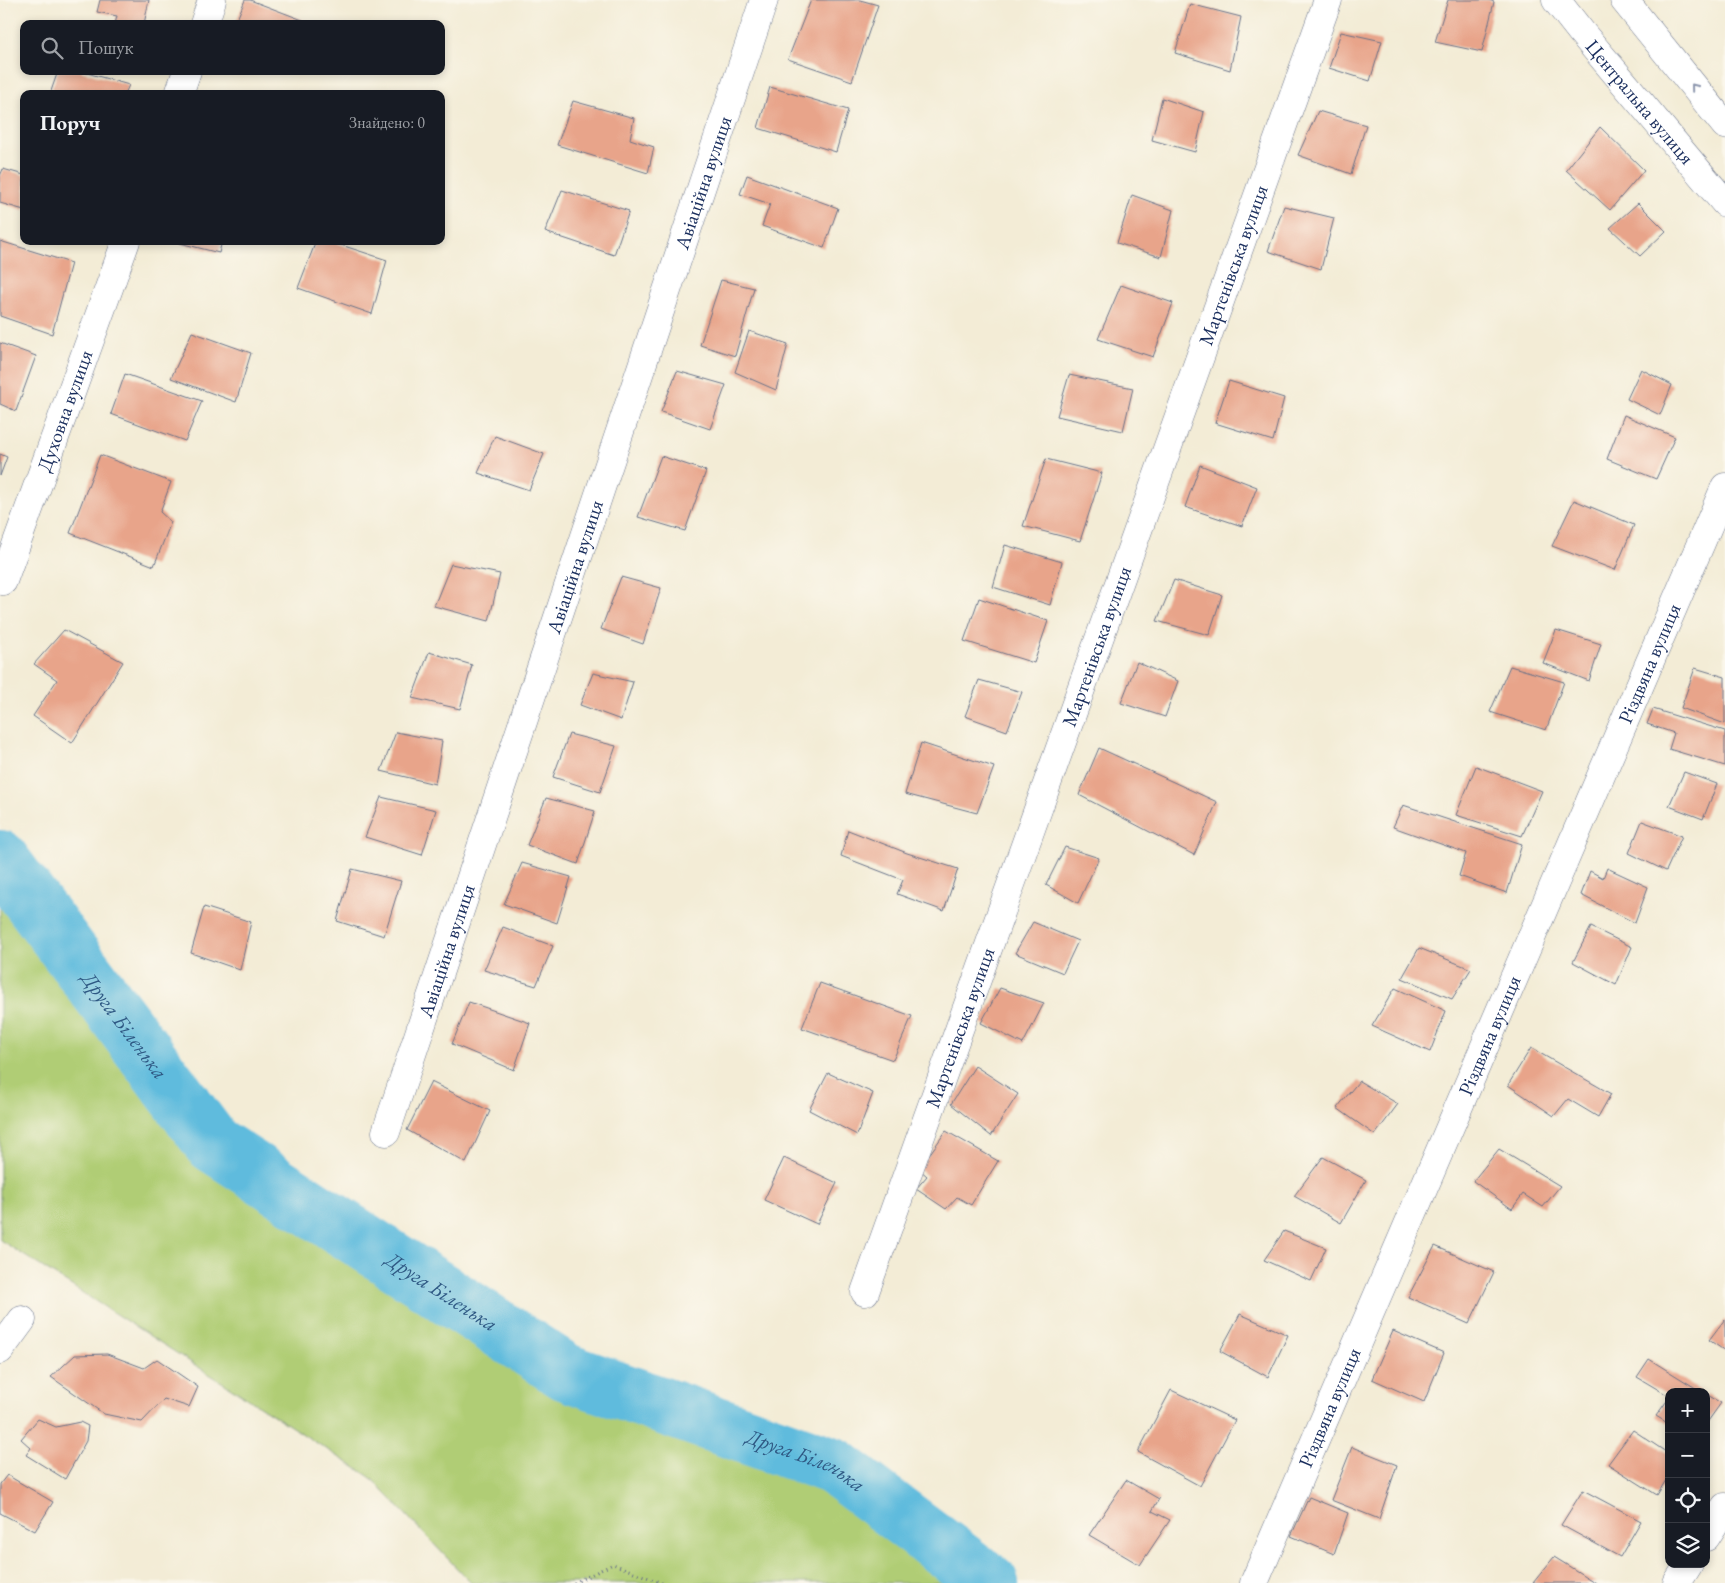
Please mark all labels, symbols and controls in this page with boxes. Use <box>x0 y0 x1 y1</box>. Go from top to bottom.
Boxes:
search box <box>20 20 445 75</box>
icon: search <box>38 34 66 62</box>
street label: Центральна вулиця <box>1580 34 1700 170</box>
text: Пошук <box>78 35 134 60</box>
one-way arrow <box>1692 84 1700 93</box>
text: Поруч <box>40 109 100 136</box>
text: Знайдено: 0 <box>349 112 425 133</box>
street label: Авіаційна вулиця <box>668 112 737 254</box>
street label: Мартенівська вулиця <box>1192 181 1274 349</box>
street label: Духовна вулиця <box>31 346 99 475</box>
street label: Авіаційна вулиця <box>540 496 609 638</box>
street label: Мартенівська вулиця <box>1056 562 1137 730</box>
street label: Різдвяна вулиця <box>1612 599 1686 727</box>
street label: Авіаційна вулиця <box>412 881 481 1022</box>
street label: Мартенівська вулиця <box>919 944 1000 1111</box>
water label: Друга Біленька <box>75 965 174 1084</box>
street label: Різдвяна вулиця <box>1452 971 1527 1099</box>
water label: Друга Біленька <box>379 1244 503 1337</box>
street label: Різдвяна вулиця <box>1292 1344 1367 1471</box>
map controls <box>1665 1388 1710 1568</box>
button: + <box>1665 1388 1710 1433</box>
water label: Друга Біленька <box>741 1422 871 1498</box>
button: − <box>1665 1433 1710 1478</box>
button: locate <box>1665 1478 1710 1523</box>
button: layers <box>1665 1523 1710 1568</box>

